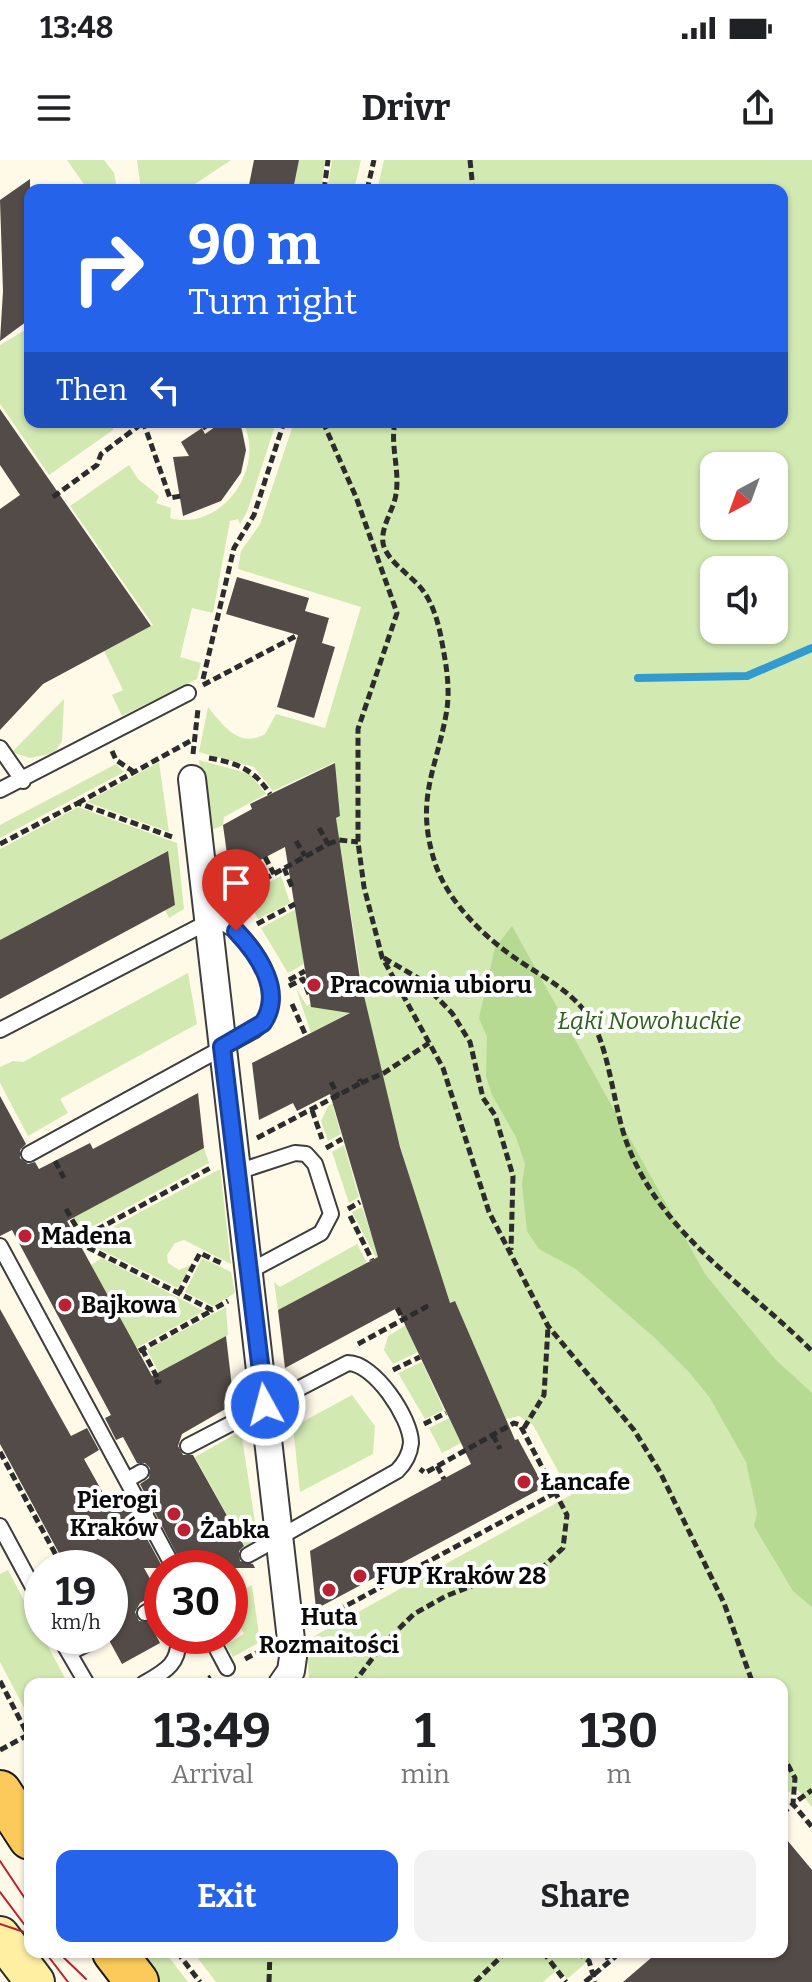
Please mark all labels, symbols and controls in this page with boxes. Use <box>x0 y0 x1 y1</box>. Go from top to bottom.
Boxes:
text: 13:48 <box>40 10 114 46</box>
icon: menu <box>32 86 76 130</box>
text: Drivr <box>361 86 451 130</box>
icon: share <box>736 86 780 130</box>
text: 90 m <box>188 212 320 279</box>
icon: right <box>56 216 160 320</box>
text: Turn right <box>188 280 357 324</box>
icon: left <box>143 368 187 412</box>
text: Then <box>56 372 127 408</box>
north arrow <box>700 452 788 540</box>
map controls <box>700 452 788 644</box>
button: sound <box>700 556 788 644</box>
pin <box>202 849 270 931</box>
icon: arrive <box>214 861 258 905</box>
place label: Pracownia ubioru <box>330 971 532 999</box>
marker: Pracownia ubioru <box>305 976 323 994</box>
park label: Łąki Nowohuckie <box>557 1007 741 1035</box>
place label: Madena <box>41 1222 132 1250</box>
marker: Madena <box>16 1227 34 1245</box>
place label: Bajkowa <box>81 1291 177 1319</box>
marker: Bajkowa <box>56 1296 74 1314</box>
position arrow <box>223 1363 307 1447</box>
place label: Łancafe <box>540 1468 630 1496</box>
marker: Łancafe <box>515 1473 533 1491</box>
place label: Pierogi Kraków <box>70 1486 159 1542</box>
marker: Pierogi Kraków <box>165 1505 183 1523</box>
place label: Żabka <box>200 1516 270 1544</box>
marker: Żabka <box>175 1521 193 1539</box>
speed limit sign: 30 <box>144 1550 248 1654</box>
place label: FUP Kraków 28 <box>376 1562 547 1590</box>
marker: FUP Kraków 28 <box>351 1567 369 1585</box>
text: 19 <box>56 1568 96 1616</box>
marker: Huta Rozmaitości <box>320 1581 338 1599</box>
place label: Huta Rozmaitości <box>259 1603 399 1659</box>
text: km/h <box>51 1610 101 1634</box>
text: 13:49 <box>154 1702 271 1760</box>
text: 1 <box>415 1702 436 1760</box>
text: 130 <box>579 1702 658 1760</box>
text: Arrival <box>171 1759 254 1790</box>
text: min <box>401 1759 450 1790</box>
text: m <box>606 1759 631 1790</box>
button: Exit <box>56 1850 398 1942</box>
button: Share <box>414 1850 756 1942</box>

